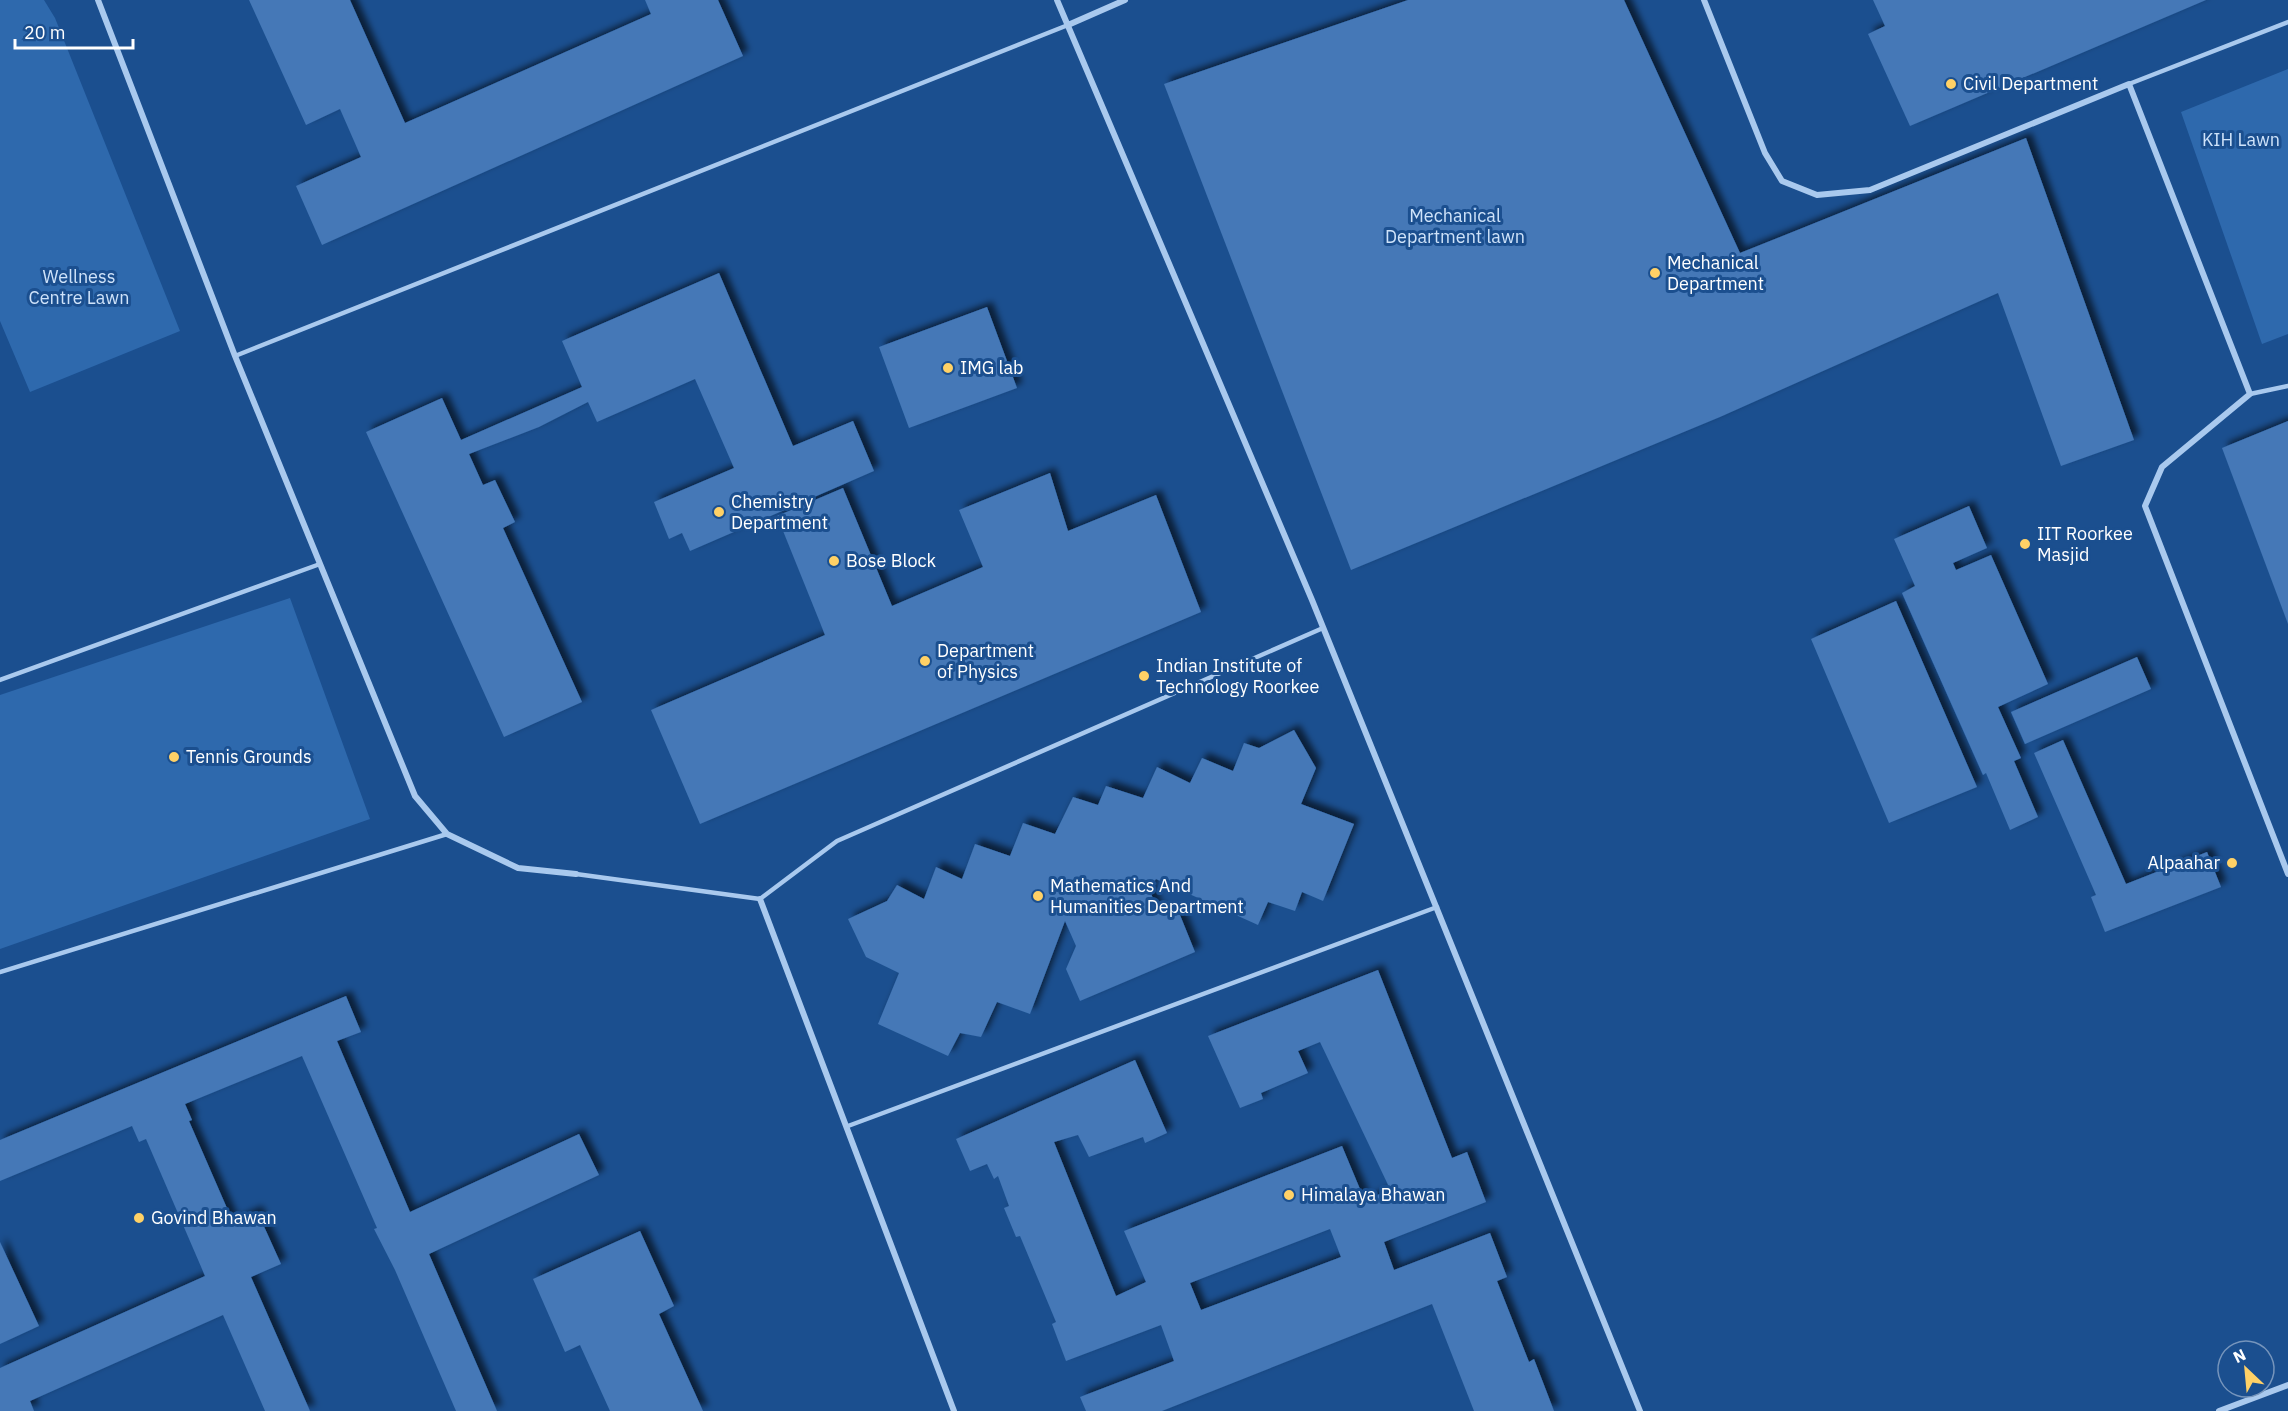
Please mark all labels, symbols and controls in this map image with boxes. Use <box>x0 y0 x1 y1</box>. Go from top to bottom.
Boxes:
scale bar <box>15 12 134 50</box>
text: 20 m <box>24 21 66 44</box>
place label: Civil Department <box>1963 72 2098 95</box>
marker: Civil Department <box>1944 77 1958 91</box>
park label: KIH Lawn <box>2202 128 2280 151</box>
park label: Mechanical Department lawn <box>1385 204 1525 248</box>
place label: Mechanical Department <box>1667 251 1764 295</box>
park label: Wellness Centre Lawn <box>29 265 129 309</box>
marker: Mechanical Department <box>1648 266 1662 280</box>
place label: IMG lab <box>960 356 1024 379</box>
marker: IMG lab <box>941 361 955 375</box>
place label: Chemistry Department <box>731 490 828 534</box>
marker: Chemistry Department <box>712 505 726 519</box>
place label: IIT Roorkee Masjid <box>2037 522 2133 566</box>
marker: IIT Roorkee Masjid <box>2018 537 2032 551</box>
place label: Bose Block <box>846 549 937 572</box>
marker: Bose Block <box>827 554 841 568</box>
place label: Department of Physics <box>937 639 1034 683</box>
marker: Department of Physics <box>918 654 932 668</box>
place label: Indian Institute of Technology Roorkee <box>1156 654 1319 698</box>
marker: Indian Institute of Technology Roorkee <box>1137 669 1151 683</box>
place label: Tennis Grounds <box>186 745 312 768</box>
marker: Tennis Grounds <box>167 750 181 764</box>
place label: Alpaahar <box>2147 851 2220 874</box>
marker: Alpaahar <box>2225 856 2239 870</box>
place label: Mathematics And Humanities Department <box>1050 874 1244 918</box>
marker: Mathematics And Humanities Department <box>1031 889 1045 903</box>
place label: Himalaya Bhawan <box>1301 1183 1446 1206</box>
marker: Himalaya Bhawan <box>1282 1188 1296 1202</box>
place label: Govind Bhawan <box>151 1206 277 1229</box>
marker: Govind Bhawan <box>132 1211 146 1225</box>
north arrow <box>2216 1339 2276 1399</box>
text: N <box>2230 1344 2249 1367</box>

